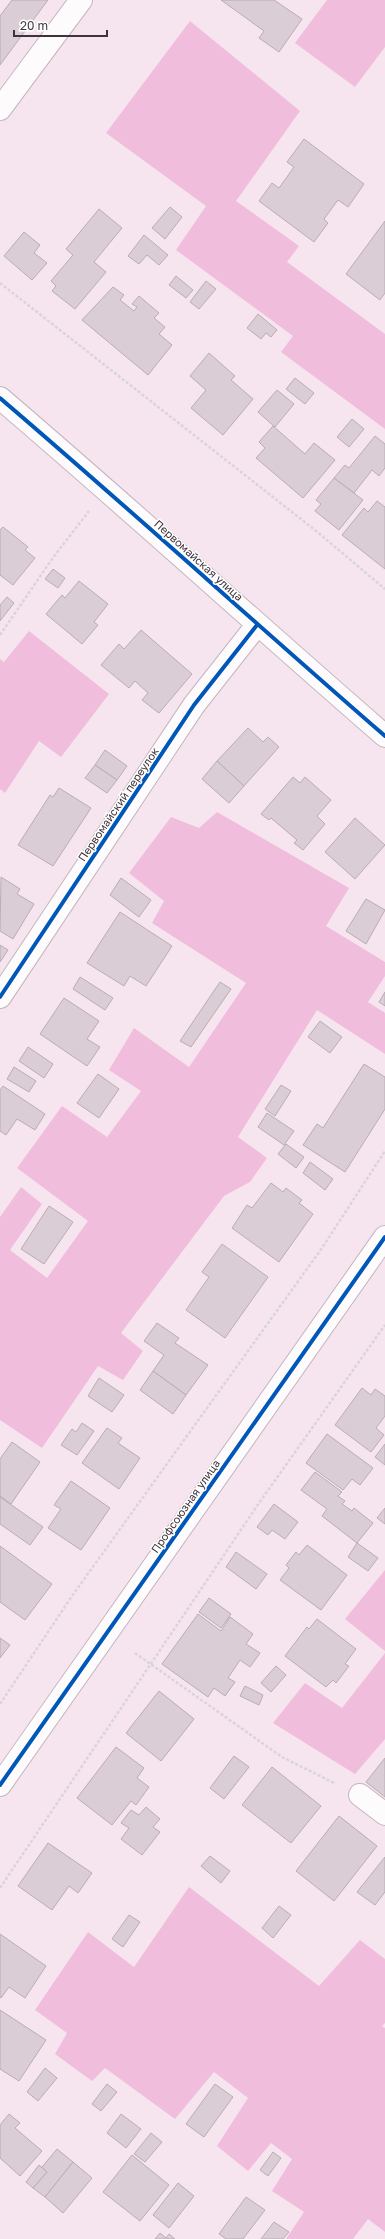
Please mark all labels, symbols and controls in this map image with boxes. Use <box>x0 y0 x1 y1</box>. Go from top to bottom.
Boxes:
scale bar <box>14 12 107 38</box>
text: 20 m <box>20 18 48 33</box>
street label: Первомайская улица <box>152 517 246 603</box>
street label: Первомайский переулок <box>75 744 161 863</box>
street label: Профсоюзная улица <box>148 1457 222 1555</box>

